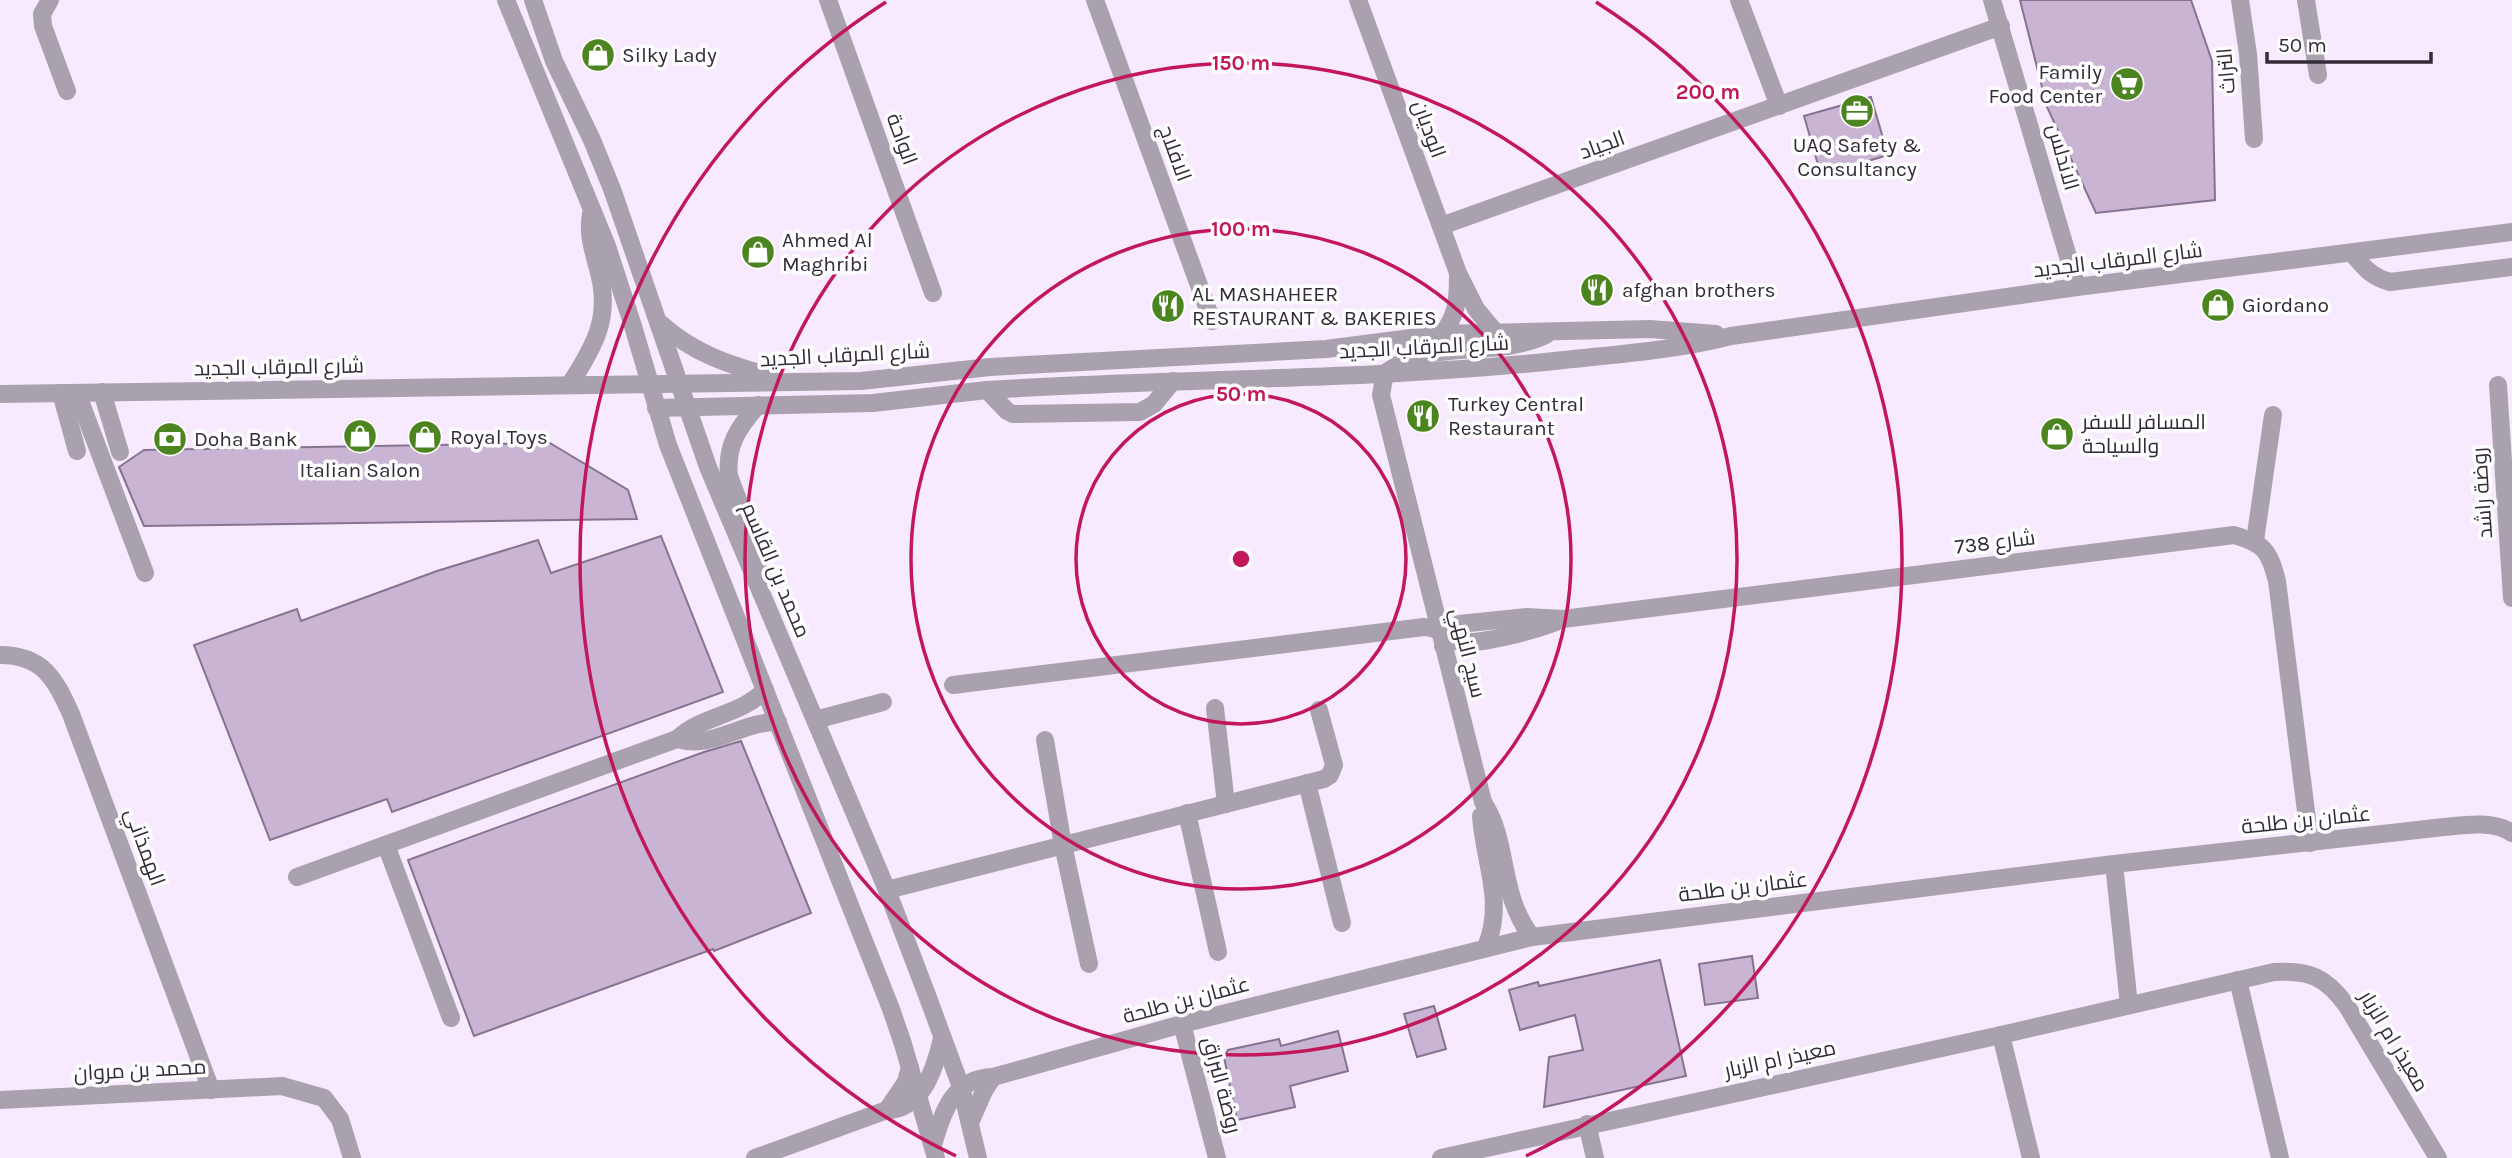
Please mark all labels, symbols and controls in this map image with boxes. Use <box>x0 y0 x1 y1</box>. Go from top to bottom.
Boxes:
scale bar <box>2267 21 2432 65</box>
text: 50 m <box>2278 33 2327 57</box>
shop icon: Silky Lady <box>579 36 617 74</box>
place label: Silky Lady <box>622 43 717 67</box>
street label: التراث <box>2212 47 2240 95</box>
text: 150 m <box>1212 51 1270 75</box>
place label: Family Food Center <box>1989 60 2102 108</box>
supermarket icon: Family Food Center <box>2108 65 2146 103</box>
text: 200 m <box>1676 80 1740 104</box>
office icon: UAQ Safety & Consultancy <box>1838 92 1876 130</box>
street label: الوديان <box>1407 97 1450 161</box>
street label: الواحة <box>882 110 922 168</box>
street label: الاندلس <box>2041 121 2084 193</box>
street label: الافلاج <box>1152 122 1196 185</box>
street label: الجياد <box>1576 126 1628 164</box>
place label: UAQ Safety & Consultancy <box>1793 133 1921 181</box>
text: 100 m <box>1211 217 1271 241</box>
place label: Ahmed Al Maghribi <box>782 228 873 276</box>
shop icon: Ahmed Al Maghribi <box>739 233 777 271</box>
street label: شارع المرقاب الجديد <box>2032 238 2204 284</box>
restaurant icon: afghan brothers <box>1578 271 1616 309</box>
place label: afghan brothers <box>1622 278 1775 302</box>
place label: AL MASHAHEER RESTAURANT & BAKERIES <box>1192 282 1437 330</box>
shop icon: Giordano <box>2199 286 2237 324</box>
restaurant icon: AL MASHAHEER RESTAURANT & BAKERIES <box>1149 287 1187 325</box>
place label: Giordano <box>2242 293 2329 317</box>
street label: شارع المرقاب الجديد <box>1338 331 1510 365</box>
street label: شارع المرقاب الجديد <box>759 339 931 373</box>
street label: شارع المرقاب الجديد <box>194 354 364 382</box>
text: 50 m <box>1216 382 1266 406</box>
place label: Turkey Central Restaurant <box>1448 392 1584 440</box>
restaurant icon: Turkey Central Restaurant <box>1404 397 1442 435</box>
place label: المسافر للسفر والسياحة <box>2081 410 2206 458</box>
shop icon: المسافر للسفر والسياحة <box>2038 415 2076 453</box>
shop icon: Italian Salon <box>341 417 379 455</box>
shop icon: Royal Toys <box>406 418 444 456</box>
bank icon: Doha Bank <box>151 420 189 458</box>
place label: Royal Toys <box>450 425 548 449</box>
place label: Doha Bank <box>194 427 298 451</box>
street label: روضة راشد <box>2467 447 2497 539</box>
place label: Italian Salon <box>300 458 420 482</box>
street label: محمد بن القاسم <box>735 499 815 642</box>
street label: شارع 738 <box>1953 525 2037 561</box>
centre of rings <box>1229 547 1253 571</box>
street label: سيج النهي <box>1441 606 1491 701</box>
street label: عثمان بن طلحة <box>2240 801 2372 840</box>
street label: الهمذاني <box>116 805 170 890</box>
street label: عثمان بن طلحة <box>1677 867 1809 908</box>
street label: عثمان بن طلحة <box>1120 972 1252 1029</box>
street label: معيذر ام الزبار <box>2352 985 2434 1097</box>
street label: روضة البراق <box>1197 1034 1246 1136</box>
street label: معيذر ام الزبار <box>1721 1035 1838 1085</box>
street label: محمد بن مروان <box>73 1055 207 1086</box>

